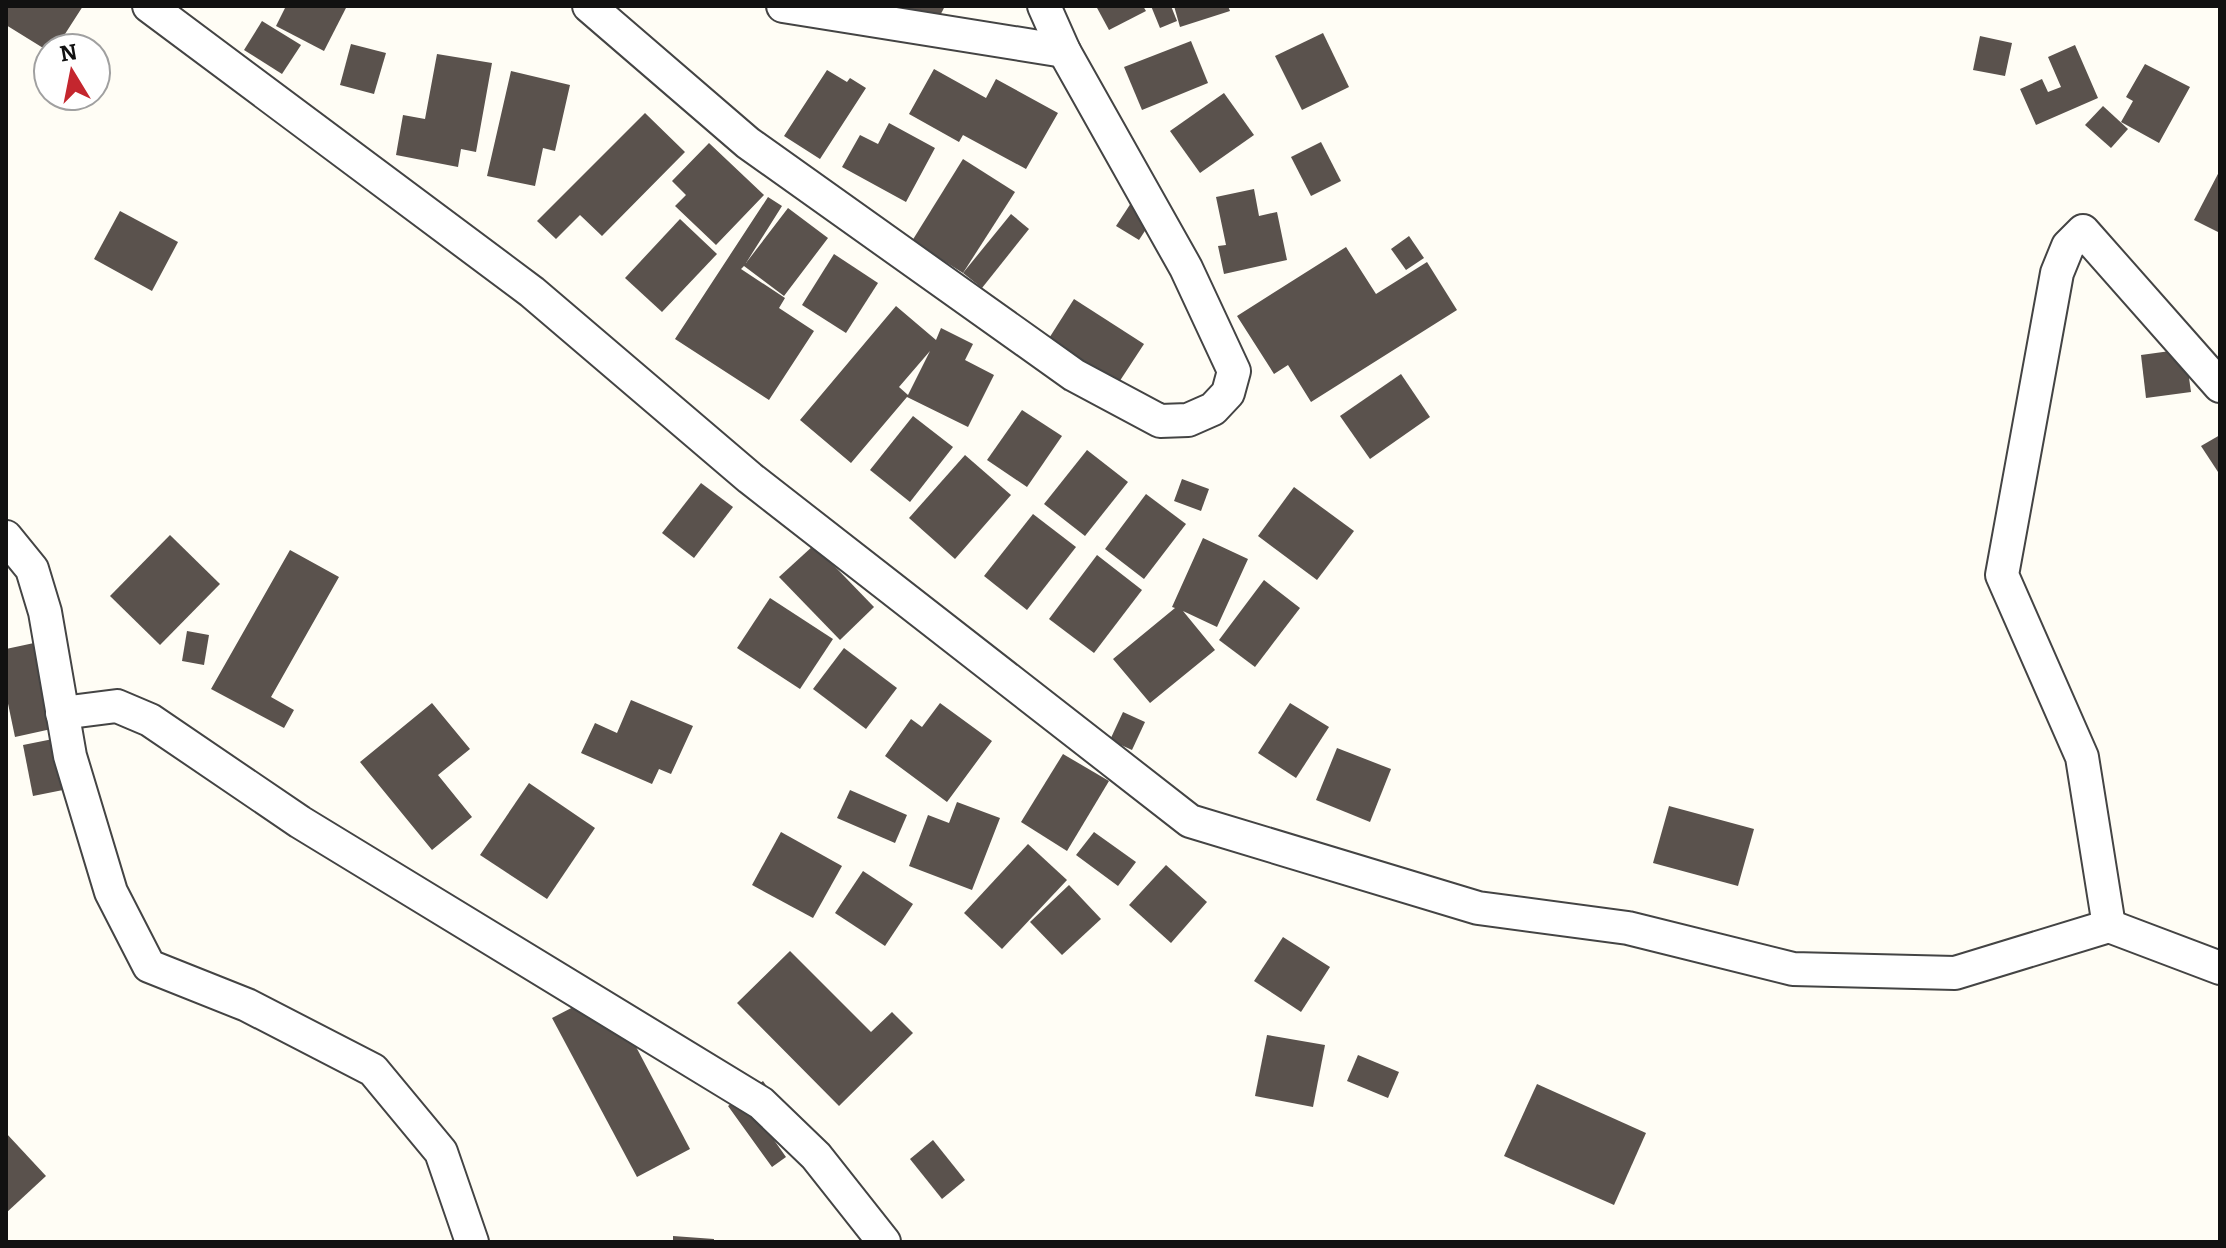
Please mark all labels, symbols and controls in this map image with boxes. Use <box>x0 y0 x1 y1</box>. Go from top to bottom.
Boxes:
north arrow <box>32 32 112 112</box>
text: N <box>58 38 79 68</box>

